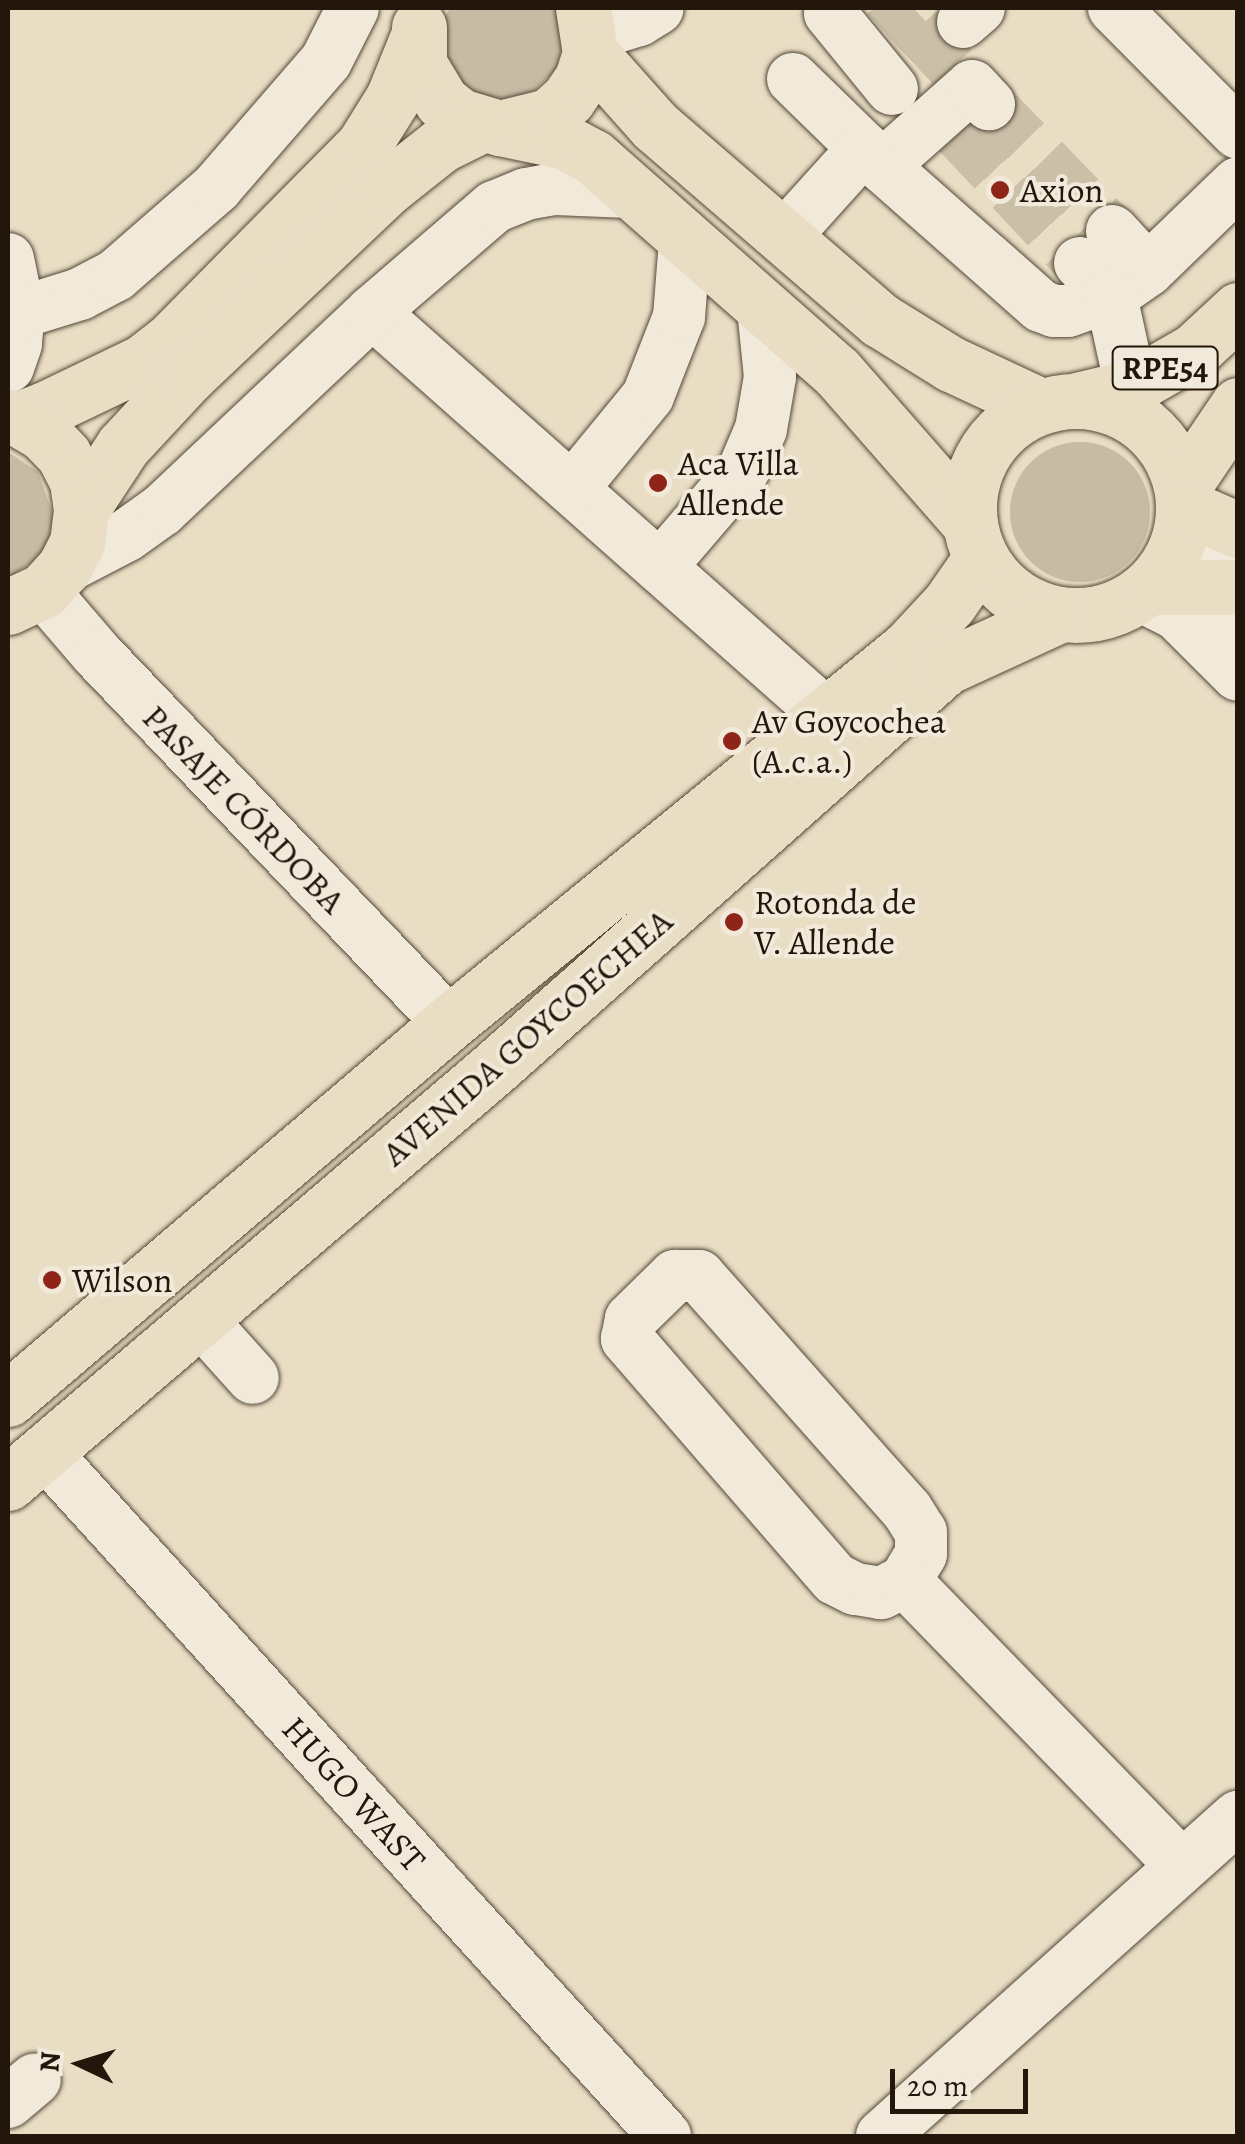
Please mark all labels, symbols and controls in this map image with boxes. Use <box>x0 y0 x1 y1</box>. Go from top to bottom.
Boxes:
place label: Axion <box>1020 169 1104 211</box>
marker: Axion <box>989 179 1011 201</box>
road number: RPE54 <box>1110 341 1220 395</box>
place label: Aca Villa Allende <box>678 442 799 524</box>
marker: Aca Villa Allende <box>647 472 669 494</box>
street label: PASAJE CÓRDOBA <box>134 696 354 922</box>
place label: Av Goycochea (A.c.a.) <box>752 700 946 782</box>
marker: Av Goycochea (A.c.a.) <box>721 730 743 752</box>
place label: Rotonda de V. Allende <box>754 881 916 963</box>
street label: AVENIDA GOYCOECHEA <box>373 900 681 1174</box>
marker: Rotonda de V. Allende <box>723 911 745 933</box>
place label: Wilson <box>72 1259 172 1301</box>
marker: Wilson <box>41 1269 63 1291</box>
street label: HUGO WAST <box>273 1708 435 1880</box>
north arrow <box>30 2014 130 2114</box>
scale bar <box>895 2049 1032 2111</box>
text: N <box>30 2050 70 2073</box>
text: 20 m <box>907 2066 968 2106</box>

